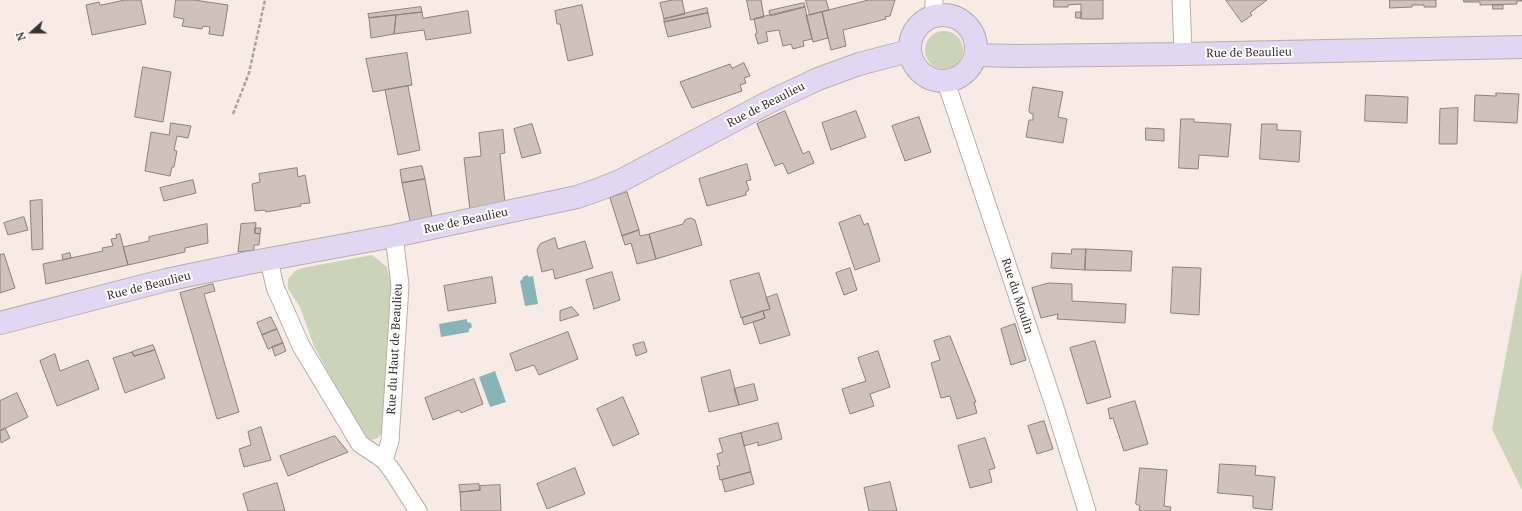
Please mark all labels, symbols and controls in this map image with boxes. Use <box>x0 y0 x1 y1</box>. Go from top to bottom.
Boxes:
north arrow <box>12 12 52 52</box>
text: N <box>13 30 29 43</box>
street label: Rue de Beaulieu <box>1206 45 1292 61</box>
street label: Rue de Beaulieu <box>725 79 807 131</box>
street label: Rue de Beaulieu <box>423 205 509 237</box>
street label: Rue du Moulin <box>998 257 1036 335</box>
street label: Rue de Beaulieu <box>106 269 192 303</box>
street label: Rue du Haut de Beaulieu <box>384 283 406 415</box>

